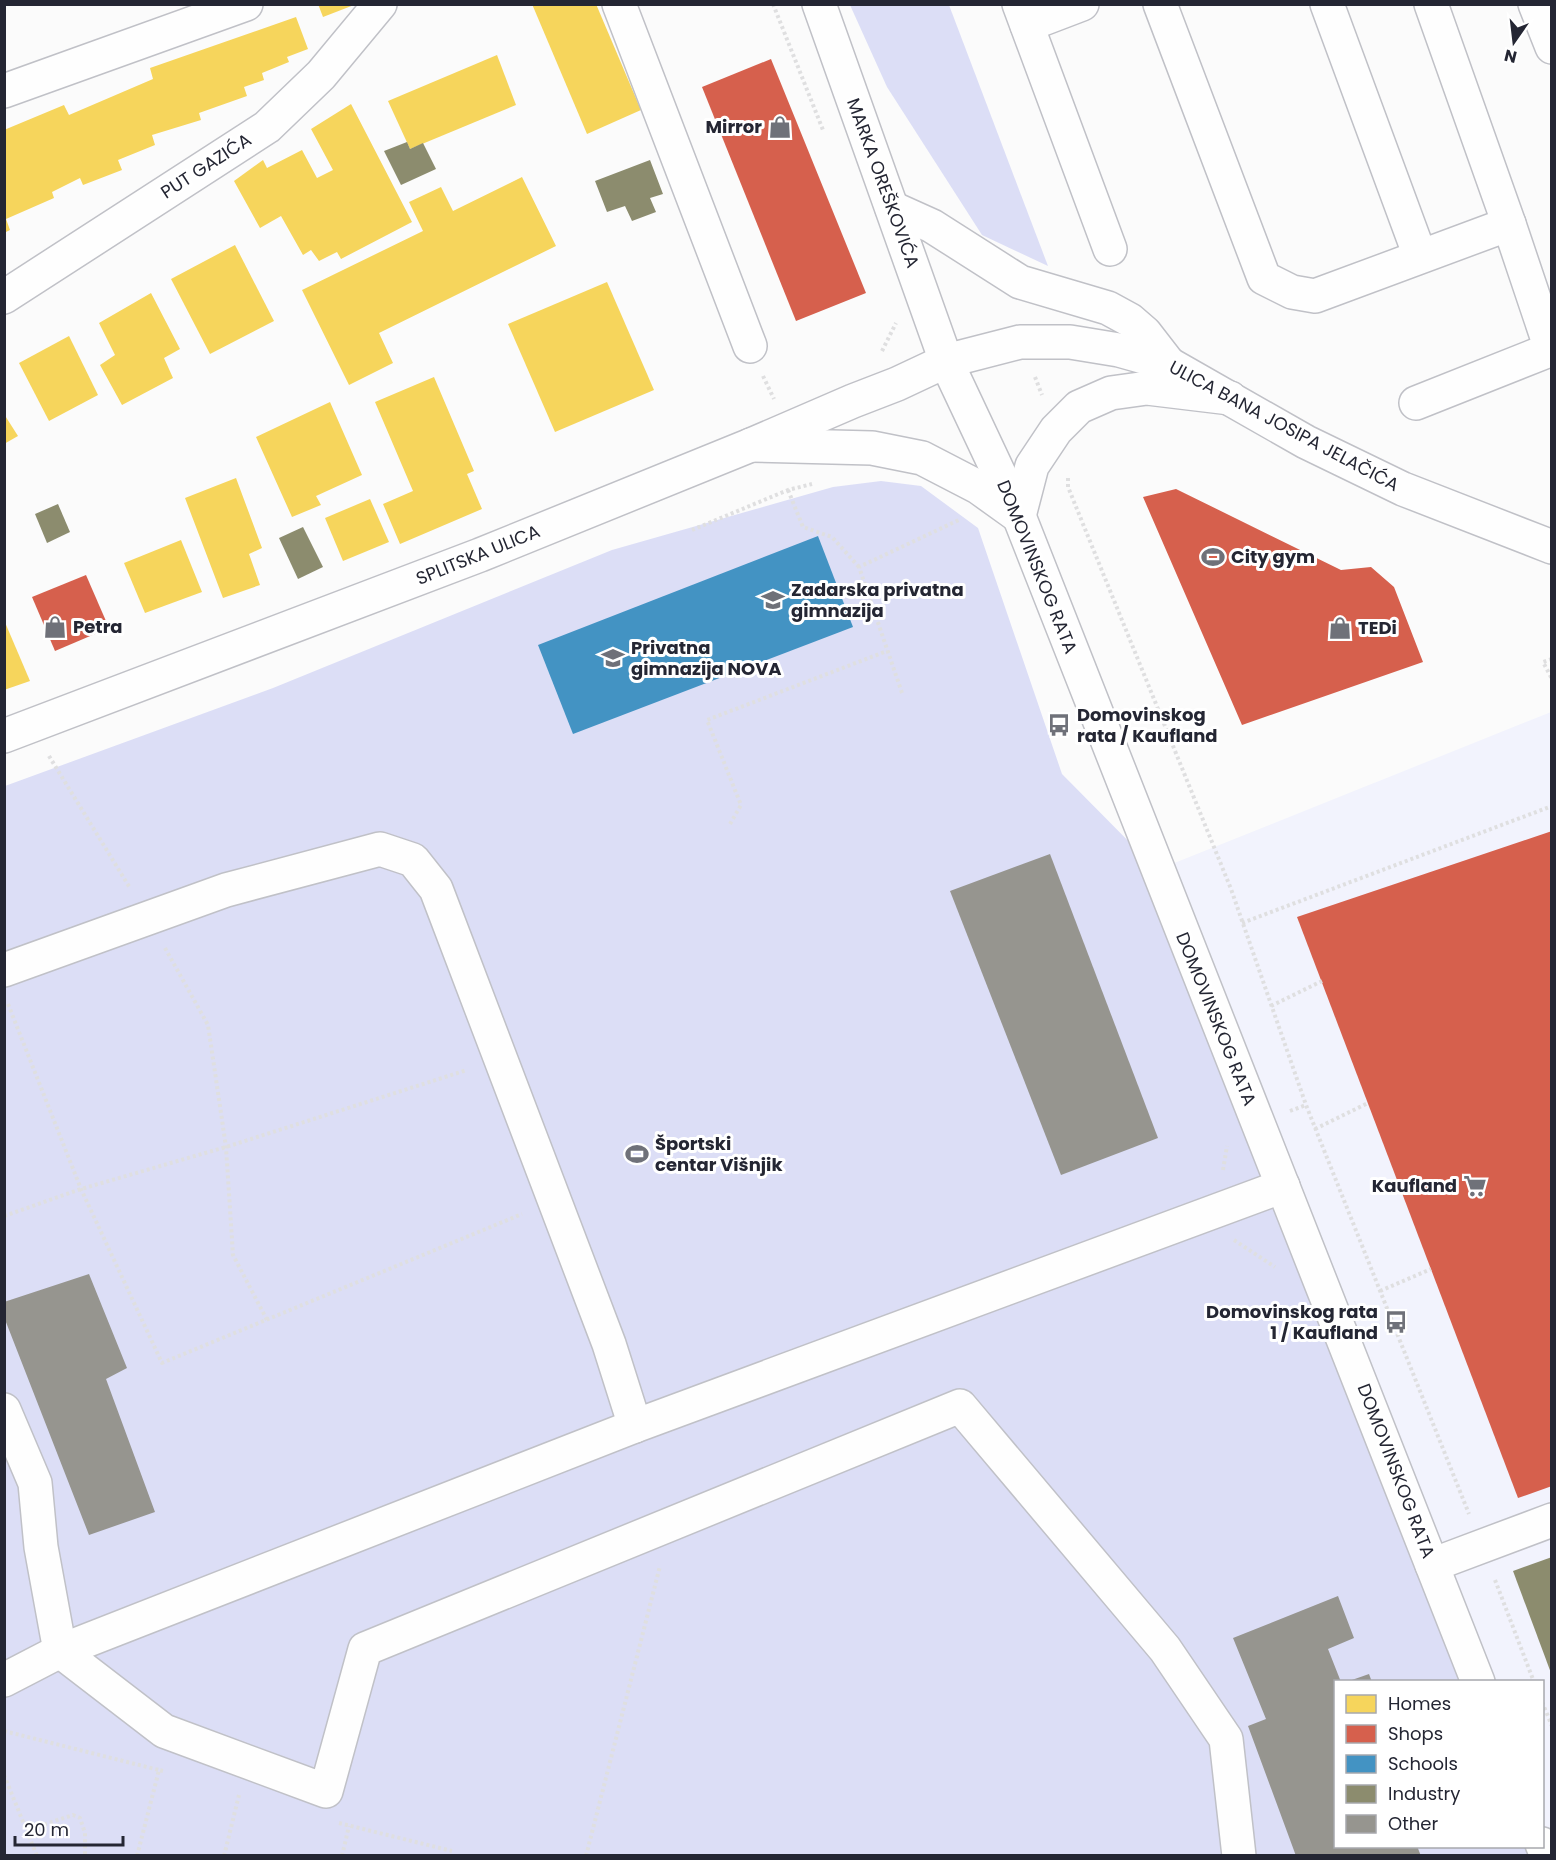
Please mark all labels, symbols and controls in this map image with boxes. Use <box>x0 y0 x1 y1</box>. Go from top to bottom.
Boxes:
north arrow <box>1484 12 1544 72</box>
text: N <box>1502 43 1519 69</box>
street label: MARKA OREŠKOVIĆA <box>841 95 926 271</box>
place label: Mirror <box>706 114 762 139</box>
shop icon: Mirror <box>767 114 793 140</box>
street label: PUT GAZIĆA <box>156 127 256 204</box>
street label: ULICA BANA JOSIPA JELAČIĆA <box>1165 354 1404 497</box>
street label: DOMOVINSKOG RATA <box>991 476 1084 657</box>
street label: SPLITSKA ULICA <box>412 518 544 591</box>
sports icon: City gym <box>1200 544 1226 570</box>
place label: City gym <box>1231 544 1315 569</box>
place label: Zadarska privatna gimnazija <box>791 577 964 623</box>
school or university icon: Zadarska privatna gimnazija <box>760 587 786 613</box>
shop icon: Petra <box>42 614 68 640</box>
place label: Petra <box>73 614 123 639</box>
shop icon: TEDi <box>1327 615 1353 641</box>
place label: TEDi <box>1358 615 1397 640</box>
place label: Privatna gimnazija NOVA <box>631 635 782 681</box>
school or university icon: Privatna gimnazija NOVA <box>600 645 626 671</box>
place label: Domovinskog rata / Kaufland <box>1077 702 1218 748</box>
bus stop icon: Domovinskog rata / Kaufland <box>1046 712 1072 738</box>
street label: DOMOVINSKOG RATA <box>1170 928 1263 1109</box>
place label: Športski centar Višnjik <box>655 1131 783 1177</box>
sports icon: Športski centar Višnjik <box>624 1141 650 1167</box>
place label: Kaufland <box>1372 1173 1457 1198</box>
supermarket icon: Kaufland <box>1462 1173 1488 1199</box>
place label: Domovinskog rata 1 / Kaufland <box>1206 1299 1378 1345</box>
bus stop icon: Domovinskog rata 1 / Kaufland <box>1383 1309 1409 1335</box>
street label: DOMOVINSKOG RATA <box>1352 1380 1441 1562</box>
legend <box>1334 1680 1544 1848</box>
text: Homes <box>1388 1691 1451 1716</box>
text: Shops <box>1388 1721 1443 1746</box>
text: Schools <box>1388 1751 1458 1776</box>
text: Industry <box>1388 1781 1460 1806</box>
scale bar <box>15 1809 123 1847</box>
text: Other <box>1388 1811 1438 1836</box>
text: 20 m <box>24 1817 69 1842</box>

